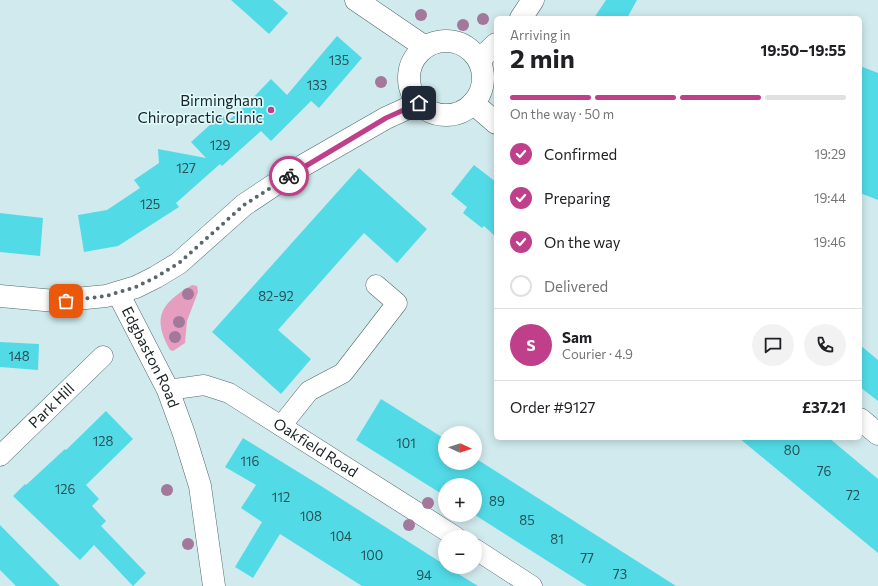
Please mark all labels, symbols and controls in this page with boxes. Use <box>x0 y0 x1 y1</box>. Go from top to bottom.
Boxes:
text: Arriving in <box>510 27 570 43</box>
text: 19:50–19:55 <box>761 41 846 59</box>
text: 2 min <box>510 42 575 73</box>
house number: 135 <box>329 52 349 68</box>
house number: 133 <box>307 77 327 93</box>
pin <box>402 86 436 120</box>
place label: Birmingham Chiropractic Clinic <box>138 91 263 126</box>
icon: home <box>408 92 430 114</box>
marker: Birmingham Chiropractic Clinic <box>266 105 276 115</box>
text: On the way · 50 m <box>510 106 614 122</box>
house number: 129 <box>210 137 230 153</box>
icon: check <box>510 143 532 165</box>
text: Confirmed <box>544 145 617 163</box>
text: 19:29 <box>814 146 846 162</box>
courier <box>269 156 309 196</box>
house number: 127 <box>176 160 196 176</box>
icon: bike <box>278 165 300 187</box>
icon: check <box>510 187 532 209</box>
text: Preparing <box>544 189 610 207</box>
text: 19:44 <box>814 190 846 206</box>
house number: 125 <box>140 196 160 212</box>
icon: check <box>510 231 532 253</box>
text: On the way <box>544 233 621 251</box>
text: 19:46 <box>814 234 846 250</box>
text: Delivered <box>544 277 608 295</box>
pin <box>49 284 83 318</box>
house number: 82-92 <box>258 288 294 304</box>
icon: bag <box>55 290 77 312</box>
street label: Edgbaston Road <box>118 303 184 410</box>
button: chat <box>752 324 794 366</box>
button: phone <box>804 324 846 366</box>
text: Sam <box>562 328 592 346</box>
text: S <box>526 336 536 354</box>
text: Courier · 4.9 <box>562 346 633 362</box>
house number: 148 <box>8 348 30 364</box>
street label: Park Hill <box>24 379 78 431</box>
text: Order #9127 <box>510 398 595 416</box>
text: £37.21 <box>802 398 846 416</box>
street label: Oakfield Road <box>270 414 362 480</box>
north arrow <box>438 426 482 470</box>
map controls <box>438 426 482 574</box>
house number: 128 <box>93 433 113 449</box>
house number: 101 <box>396 435 416 451</box>
house number: 80 <box>784 442 800 458</box>
house number: 116 <box>240 453 260 469</box>
house number: 76 <box>817 463 831 479</box>
button: + <box>438 478 482 522</box>
house number: 126 <box>55 481 75 497</box>
house number: 72 <box>846 487 860 503</box>
house number: 112 <box>272 489 290 505</box>
house number: 89 <box>489 493 505 509</box>
house number: 108 <box>300 508 322 524</box>
house number: 85 <box>519 512 535 528</box>
house number: 104 <box>330 528 352 544</box>
button: − <box>438 530 482 574</box>
house number: 81 <box>550 531 564 547</box>
house number: 100 <box>361 547 383 563</box>
house number: 77 <box>580 550 594 566</box>
house number: 73 <box>613 566 627 582</box>
house number: 94 <box>416 567 432 583</box>

